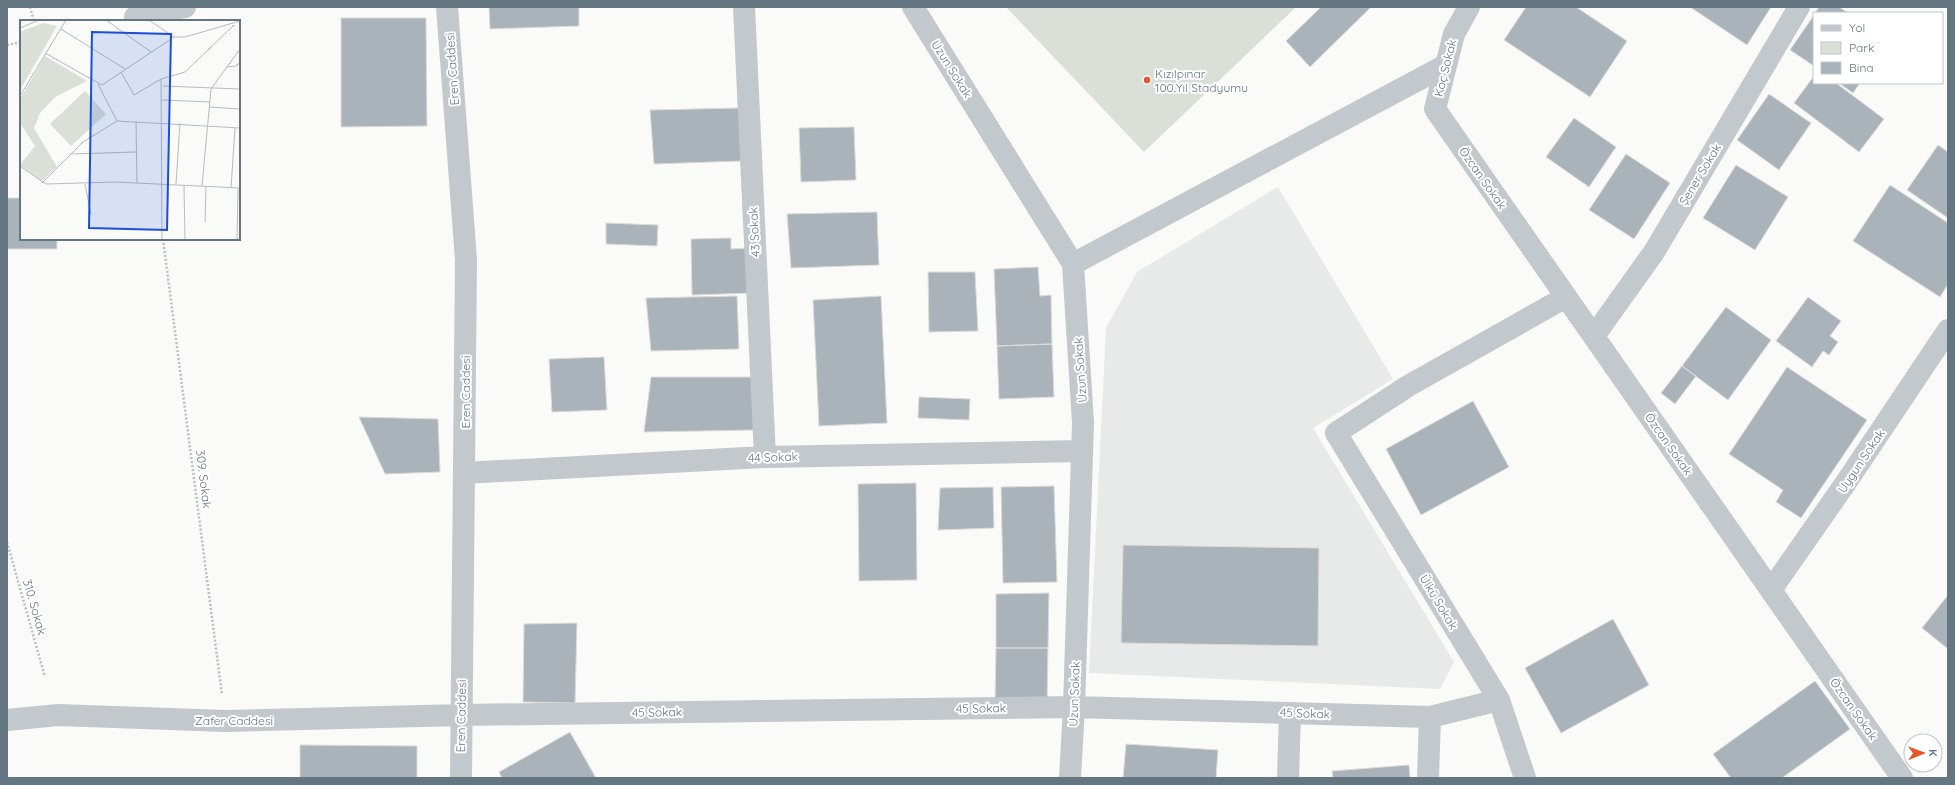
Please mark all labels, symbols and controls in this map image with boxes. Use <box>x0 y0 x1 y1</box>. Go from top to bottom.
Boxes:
legend <box>1813 12 1943 84</box>
inset map <box>20 20 240 240</box>
text: Yol <box>1849 20 1865 35</box>
street label: Eren Caddesi <box>442 32 462 106</box>
street label: Uzun Sokak <box>928 37 976 101</box>
street label: Koç Sokak <box>1431 38 1459 98</box>
text: Park <box>1849 40 1874 55</box>
text: Bina <box>1849 60 1874 75</box>
place label: Kızılpınar 100.Yıl Stadyumu <box>1155 66 1248 95</box>
marker: Kızılpınar 100.Yıl Stadyumu <box>1142 75 1152 85</box>
street label: Şener Sokak <box>1676 140 1724 208</box>
street label: Özcan Sokak <box>1456 144 1510 212</box>
street label: 43 Sokak <box>745 207 763 257</box>
street label: Uzun Sokak <box>1070 337 1090 403</box>
street label: Eren Caddesi <box>458 356 473 428</box>
street label: Özcan Sokak <box>1642 410 1696 478</box>
street label: Uygun Sokak <box>1834 426 1888 496</box>
street label: 309. Sokak <box>193 449 215 509</box>
street label: 44 Sokak <box>748 449 798 465</box>
street label: Ülkü Sokak <box>1417 572 1461 632</box>
street label: 310. Sokak <box>20 577 50 637</box>
street label: Uzun Sokak <box>1065 661 1083 727</box>
street label: Özcan Sokak <box>1827 675 1881 743</box>
street label: Eren Caddesi <box>453 679 469 753</box>
street label: 45 Sokak <box>956 700 1006 716</box>
street label: 45 Sokak <box>632 704 682 720</box>
street label: 45 Sokak <box>1280 705 1330 721</box>
street label: Zafer Caddesi <box>195 713 273 728</box>
north arrow <box>1903 733 1943 773</box>
text: K <box>1926 749 1940 757</box>

